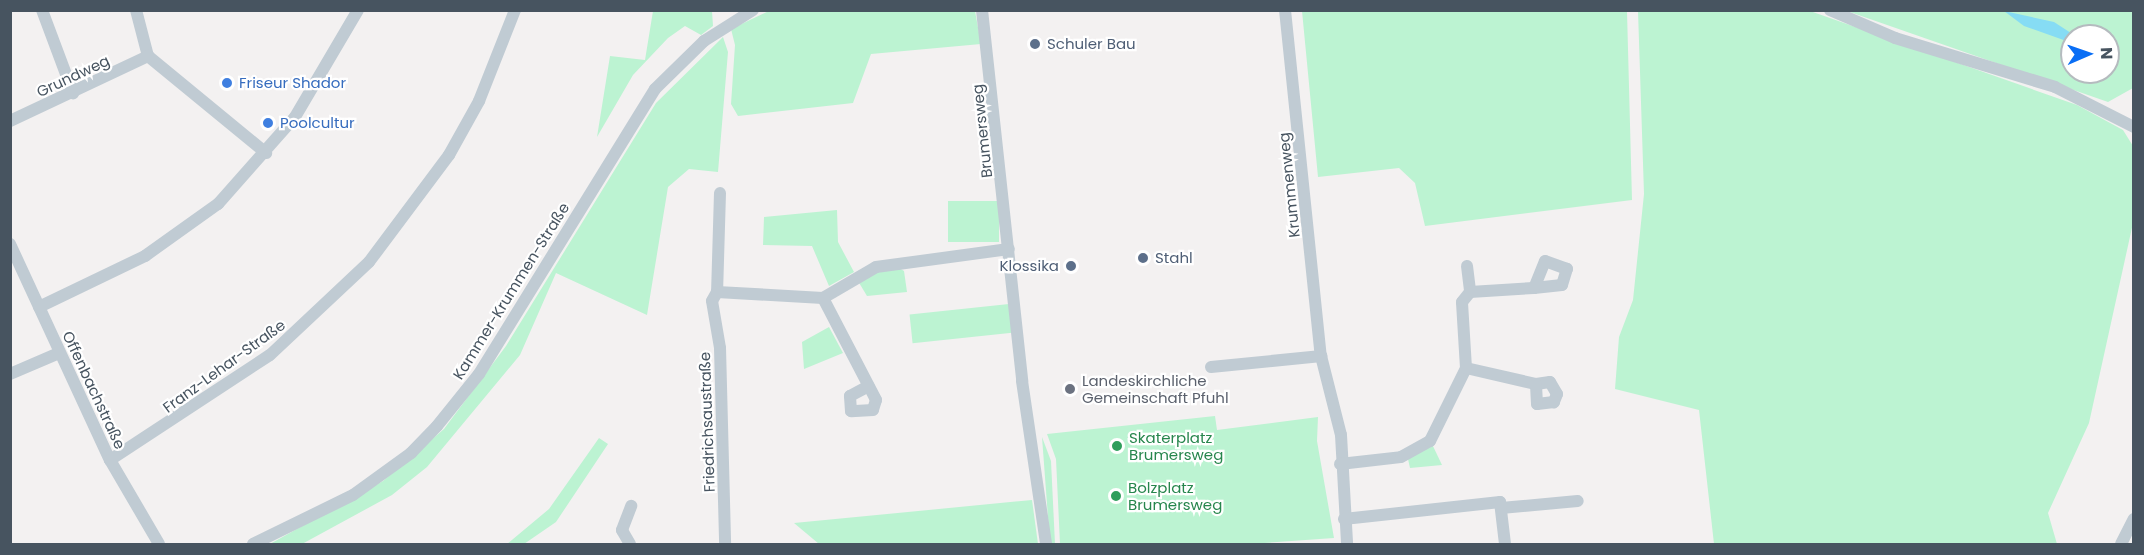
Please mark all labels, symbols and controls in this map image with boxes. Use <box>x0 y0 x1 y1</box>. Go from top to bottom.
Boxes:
north arrow <box>2060 24 2120 84</box>
place label: Schuler Bau <box>1047 35 1136 53</box>
marker: Schuler Bau <box>1028 37 1042 51</box>
text: N <box>2095 47 2118 60</box>
street label: Grundweg <box>34 51 112 101</box>
place label: Friseur Shador <box>239 74 346 92</box>
marker: Friseur Shador <box>220 76 234 90</box>
street label: Brumersweg <box>968 83 996 179</box>
place label: Poolcultur <box>280 114 355 132</box>
marker: Poolcultur <box>261 116 275 130</box>
street label: Krummenweg <box>1275 131 1303 239</box>
street label: Kammer-Krummen-Straße <box>449 199 573 383</box>
place label: Stahl <box>1155 249 1193 267</box>
marker: Stahl <box>1136 251 1150 265</box>
place label: Klossika <box>1000 257 1059 275</box>
marker: Klossika <box>1064 259 1078 273</box>
street label: Franz-Lehar-Straße <box>159 316 289 416</box>
street label: Offenbachstraße <box>59 328 129 452</box>
street label: Friedrichsaustraße <box>696 352 718 492</box>
place label: Landeskirchliche Gemeinschaft Pfuhl <box>1082 371 1229 406</box>
marker: Landeskirchliche Gemeinschaft Pfuhl <box>1063 382 1077 396</box>
place label: Skaterplatz Brumersweg <box>1129 428 1223 463</box>
marker: Skaterplatz Brumersweg <box>1110 439 1124 453</box>
place label: Bolzplatz Brumersweg <box>1128 478 1222 513</box>
marker: Bolzplatz Brumersweg <box>1109 489 1123 503</box>

